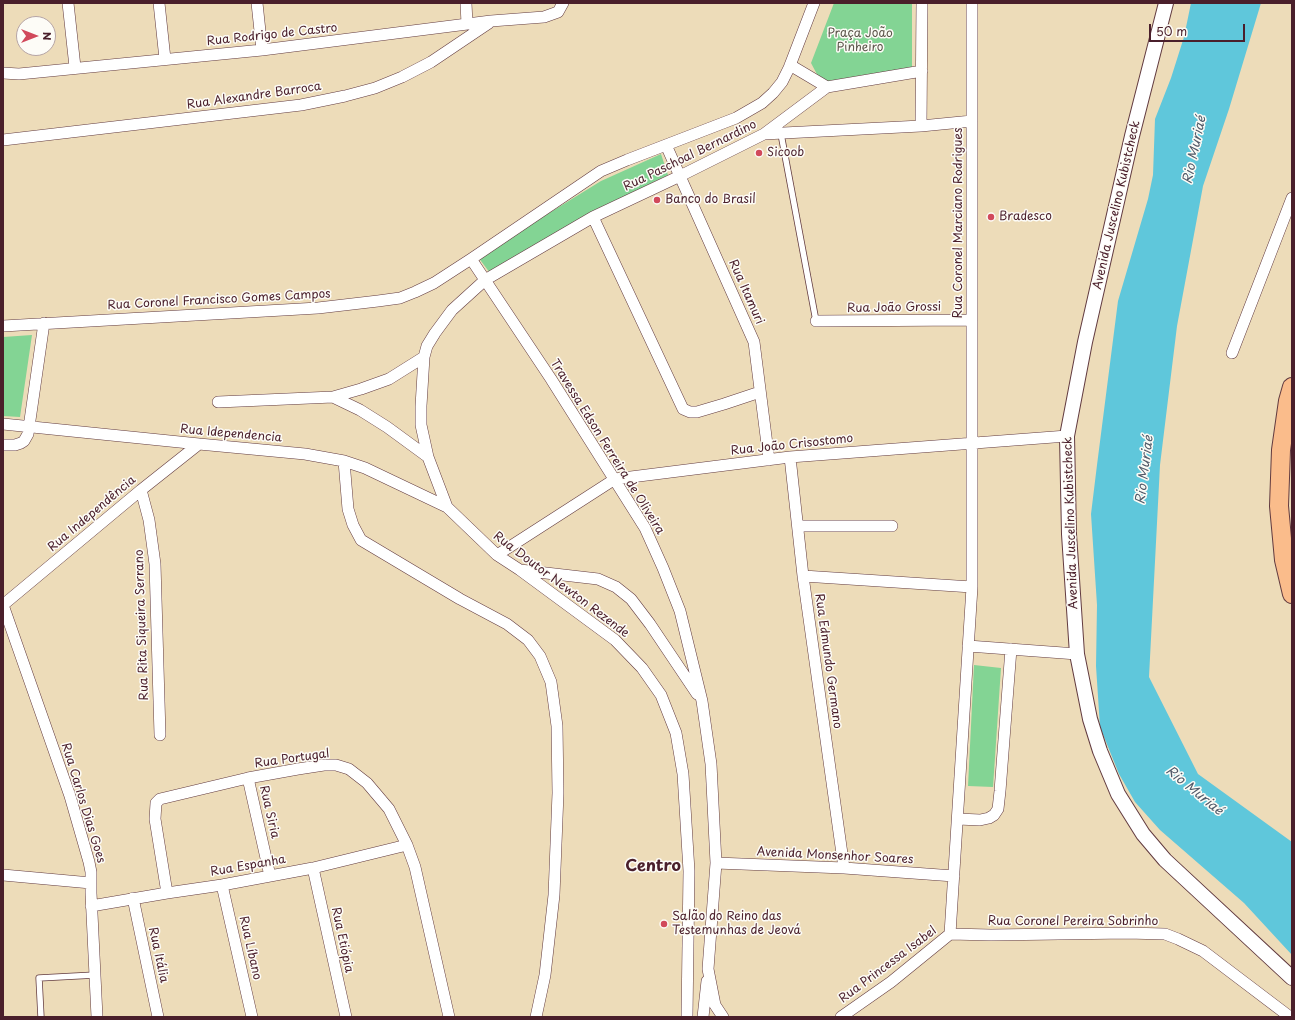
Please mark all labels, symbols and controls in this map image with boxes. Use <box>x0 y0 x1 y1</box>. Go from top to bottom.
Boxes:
north arrow <box>16 16 56 56</box>
scale bar <box>1151 16 1247 42</box>
street label: Rua Rodrigo de Castro <box>206 21 338 49</box>
text: 50 m <box>1156 22 1187 40</box>
park label: Praça João Pinheiro <box>827 27 893 55</box>
text: N <box>39 32 56 40</box>
street label: Rua Alexandre Barroca <box>186 79 322 113</box>
water label: Rio Muriaé <box>1180 115 1210 185</box>
street label: Rua Paschoal Bernardino <box>621 117 759 195</box>
street label: Avenida Juscelino Kubistcheck <box>1091 119 1143 291</box>
street label: Rua Coronel Marciano Rodrigues <box>952 127 966 319</box>
place label: Sicoob <box>767 146 804 160</box>
marker: Sicoob <box>754 148 764 158</box>
place label: Banco do Brasil <box>665 193 756 207</box>
marker: Banco do Brasil <box>652 195 662 205</box>
place label: Bradesco <box>999 210 1052 224</box>
marker: Bradesco <box>986 212 996 222</box>
street label: Rua Itamuri <box>725 257 767 327</box>
street label: Rua Coronel Francisco Gomes Campos <box>107 287 331 313</box>
street label: Rua João Grossi <box>847 300 941 316</box>
street label: Travessa Edson Ferreira de Oliveira <box>547 357 667 537</box>
street label: Rua Idependencia <box>179 422 283 446</box>
street label: Rua João Crisostomo <box>730 431 854 459</box>
water label: Rio Muriaé <box>1133 435 1157 505</box>
street label: Avenida Juscelino Kubistcheck <box>1061 436 1081 610</box>
street label: Rua Independência <box>45 473 139 555</box>
street label: Rua Doutor Newton Rezende <box>490 529 632 641</box>
street label: Rua Rita Siqueira Serrano <box>132 549 152 701</box>
street label: Rua Edmundo Germano <box>811 592 845 730</box>
street label: Rua Carlos Dias Goes <box>58 741 108 865</box>
street label: Rua Portugal <box>254 747 330 771</box>
water label: Rio Muriaé <box>1162 763 1226 819</box>
street label: Rua Siria <box>256 784 282 840</box>
street label: Avenida Monsenhor Soares <box>756 845 914 867</box>
street label: Rua Espanha <box>209 852 287 880</box>
district label: Centro <box>625 857 681 877</box>
street label: Rua Etiópia <box>328 906 356 974</box>
place label: Salão do Reino das Testemunhas de Jeová <box>672 910 801 938</box>
street label: Rua Líbano <box>236 915 264 981</box>
street label: Rua Coronel Pereira Sobrinho <box>988 915 1158 929</box>
marker: Salão do Reino das Testemunhas de Jeová <box>659 919 669 929</box>
street label: Rua Princessa Isabel <box>836 924 940 1006</box>
street label: Rua Itália <box>145 926 171 984</box>

